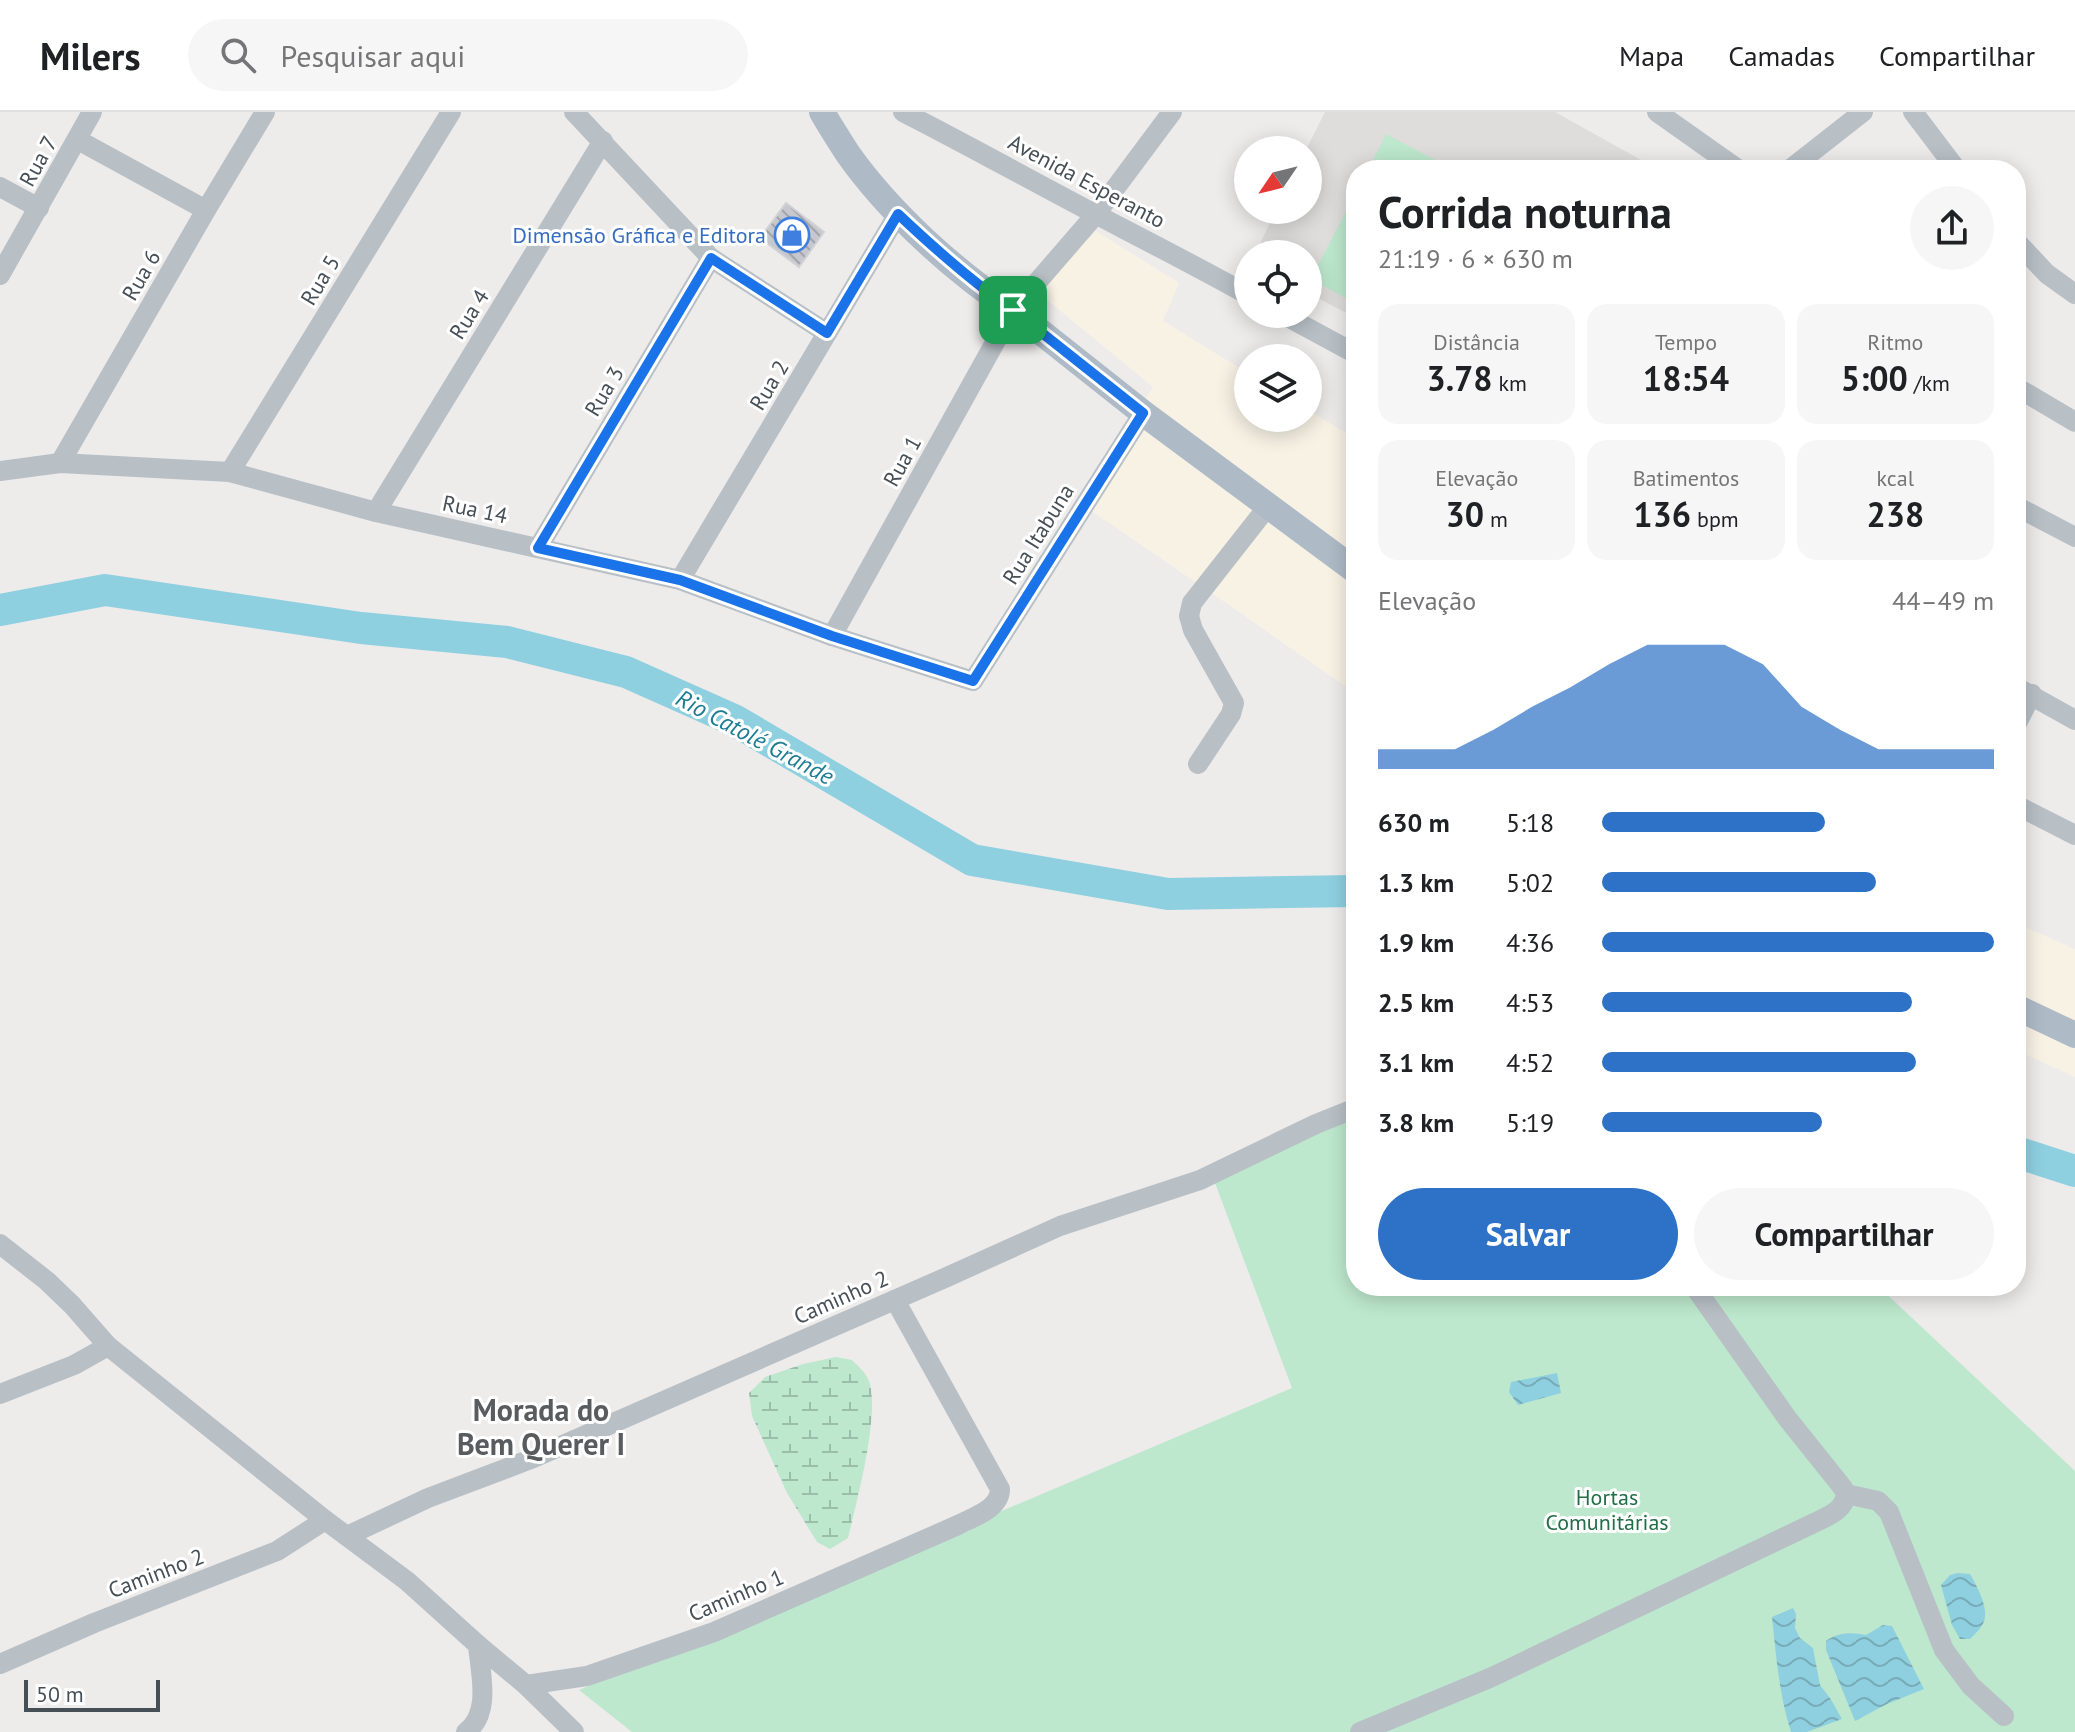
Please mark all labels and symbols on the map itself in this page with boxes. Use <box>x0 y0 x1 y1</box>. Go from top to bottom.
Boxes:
street label: Avenida Esperanto <box>1004 128 1170 234</box>
street label: Rua 7 <box>13 131 63 191</box>
north arrow <box>1234 136 1322 224</box>
shop icon: Dimensão Gráfica e Editora <box>773 216 811 254</box>
place label: Dimensão Gráfica e Editora <box>512 221 766 249</box>
street label: Rua 6 <box>115 245 167 305</box>
street label: Rua 5 <box>294 250 346 310</box>
pin <box>979 276 1047 344</box>
street label: Rua 4 <box>443 284 495 344</box>
street label: Rua 2 <box>743 355 795 415</box>
street label: Rua 3 <box>578 361 630 421</box>
street label: Rua 1 <box>877 431 927 491</box>
street label: Rua Itabuna <box>996 479 1080 589</box>
street label: Rua 14 <box>440 488 510 530</box>
water label: Rio Catolé Grande <box>671 682 839 792</box>
street label: Caminho 2 <box>789 1264 893 1330</box>
district label: Morada do Bem Querer I <box>457 1390 625 1463</box>
park label: Hortas Comunitárias <box>1545 1483 1669 1536</box>
street label: Caminho 2 <box>104 1542 208 1604</box>
street label: Caminho 1 <box>684 1562 788 1628</box>
scale bar <box>24 1676 160 1712</box>

